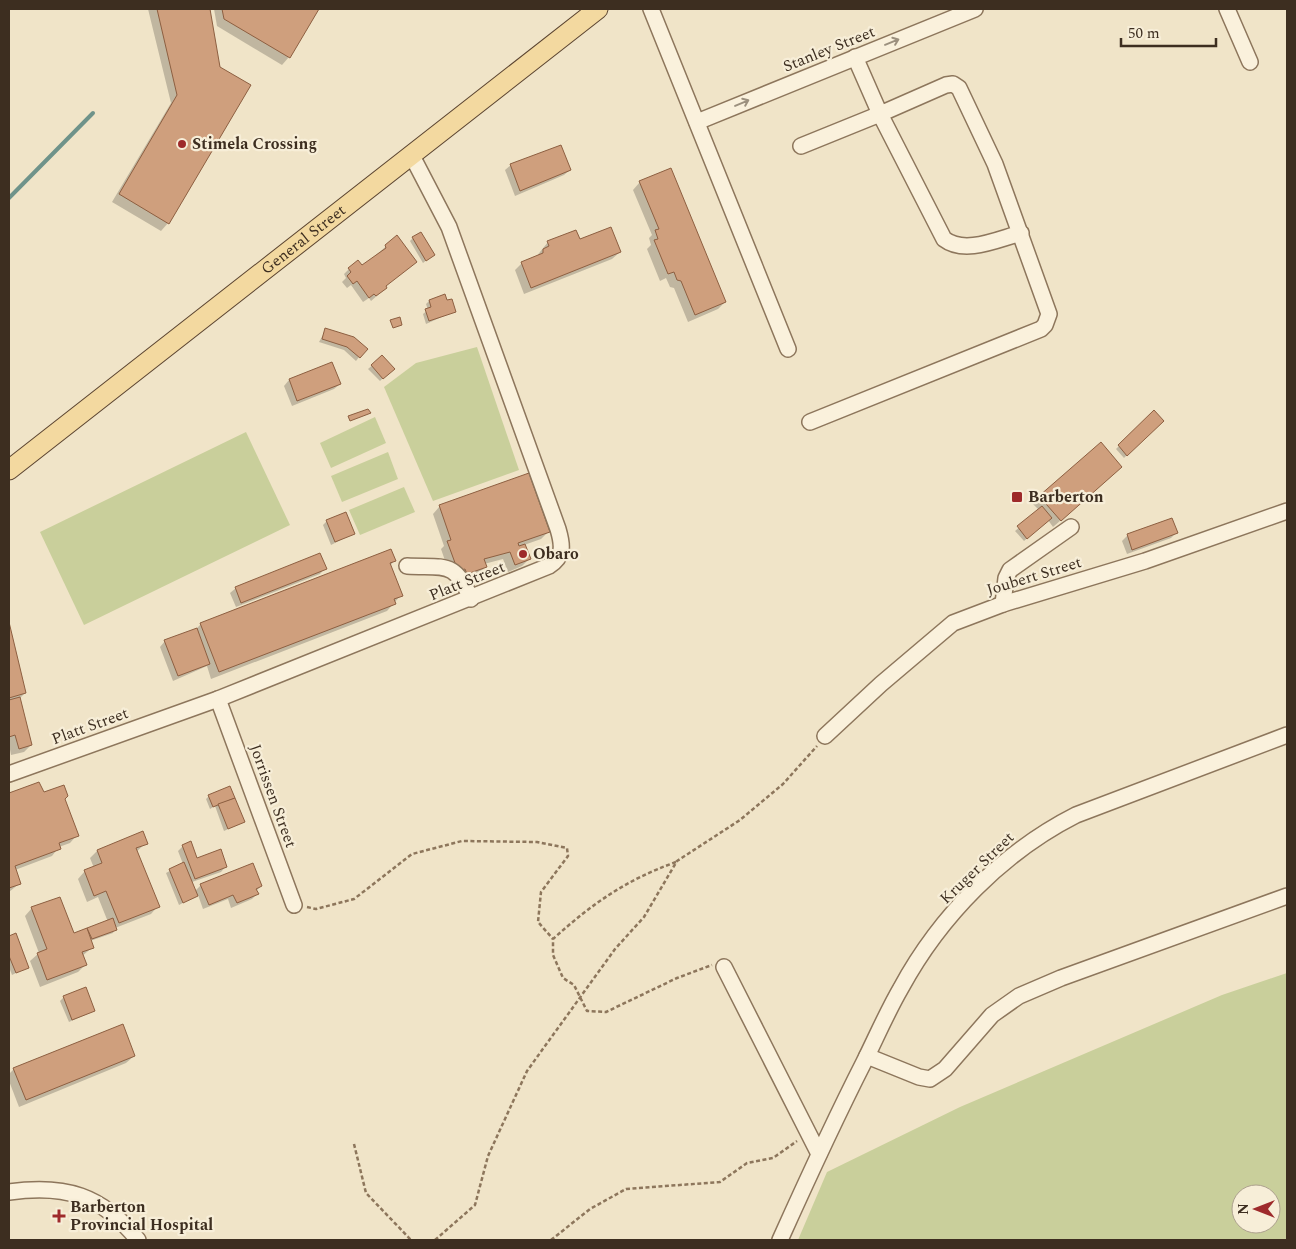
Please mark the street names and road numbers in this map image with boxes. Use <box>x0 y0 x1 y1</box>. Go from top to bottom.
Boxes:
street label: Stanley Street <box>779 19 879 78</box>
street label: General Street <box>256 198 351 280</box>
street label: Joubert Street <box>983 550 1085 602</box>
street label: Platt Street <box>425 555 509 607</box>
street label: Platt Street <box>48 701 132 751</box>
street label: Jorrissen Street <box>243 741 303 852</box>
street label: Kruger Street <box>934 826 1020 910</box>

